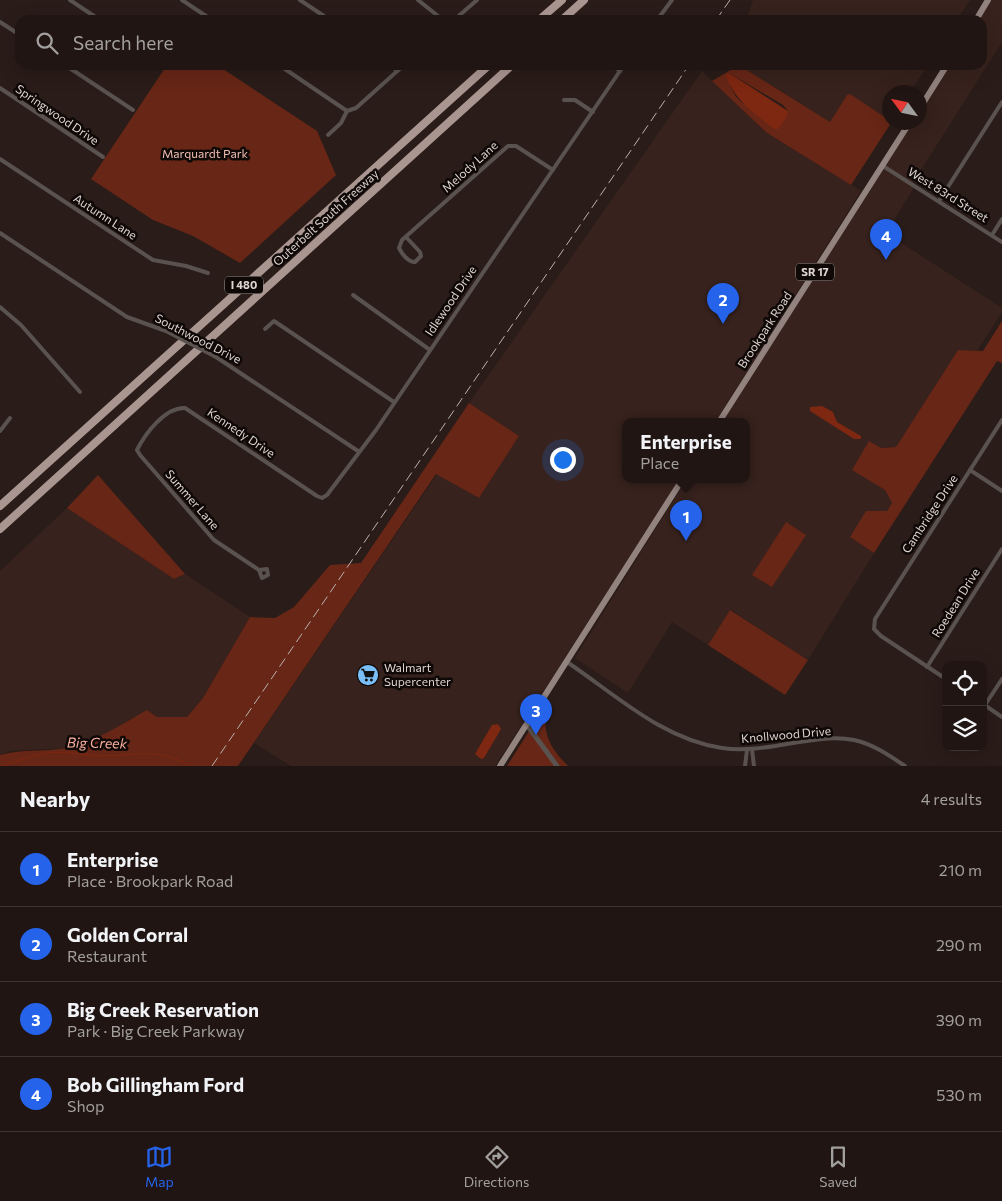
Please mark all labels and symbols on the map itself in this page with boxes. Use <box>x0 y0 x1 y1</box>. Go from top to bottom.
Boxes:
street label: Springwood Drive <box>13 81 102 147</box>
north arrow <box>882 85 927 130</box>
street label: Melody Lane <box>439 138 500 195</box>
park label: Marquardt Park <box>162 146 249 160</box>
street label: West 83rd Street <box>906 164 991 225</box>
street label: Outerbelt South Freeway <box>270 166 381 268</box>
street label: Autumn Lane <box>71 191 140 242</box>
pin: 4 <box>870 219 902 260</box>
street label: Idlewood Drive <box>422 263 479 338</box>
road number: SR 17 <box>796 264 834 280</box>
road number: I 480 <box>225 276 263 294</box>
pin: 2 <box>707 283 739 324</box>
street label: Brookpark Road <box>734 289 794 370</box>
street label: Southwood Drive <box>153 310 244 366</box>
street label: Kennedy Drive <box>205 404 278 460</box>
your location <box>550 447 576 473</box>
street label: Summer Lane <box>163 467 222 532</box>
street label: Cambridge Drive <box>899 472 960 555</box>
pin: 1 <box>670 500 702 541</box>
street label: Roedean Drive <box>928 565 982 640</box>
place label: Walmart Supercenter <box>384 660 451 688</box>
supermarket icon: Walmart Supercenter <box>356 663 380 687</box>
pin: 3 <box>520 694 552 735</box>
street label: Knollwood Drive <box>740 723 831 745</box>
water label: Big Creek <box>67 733 128 752</box>

